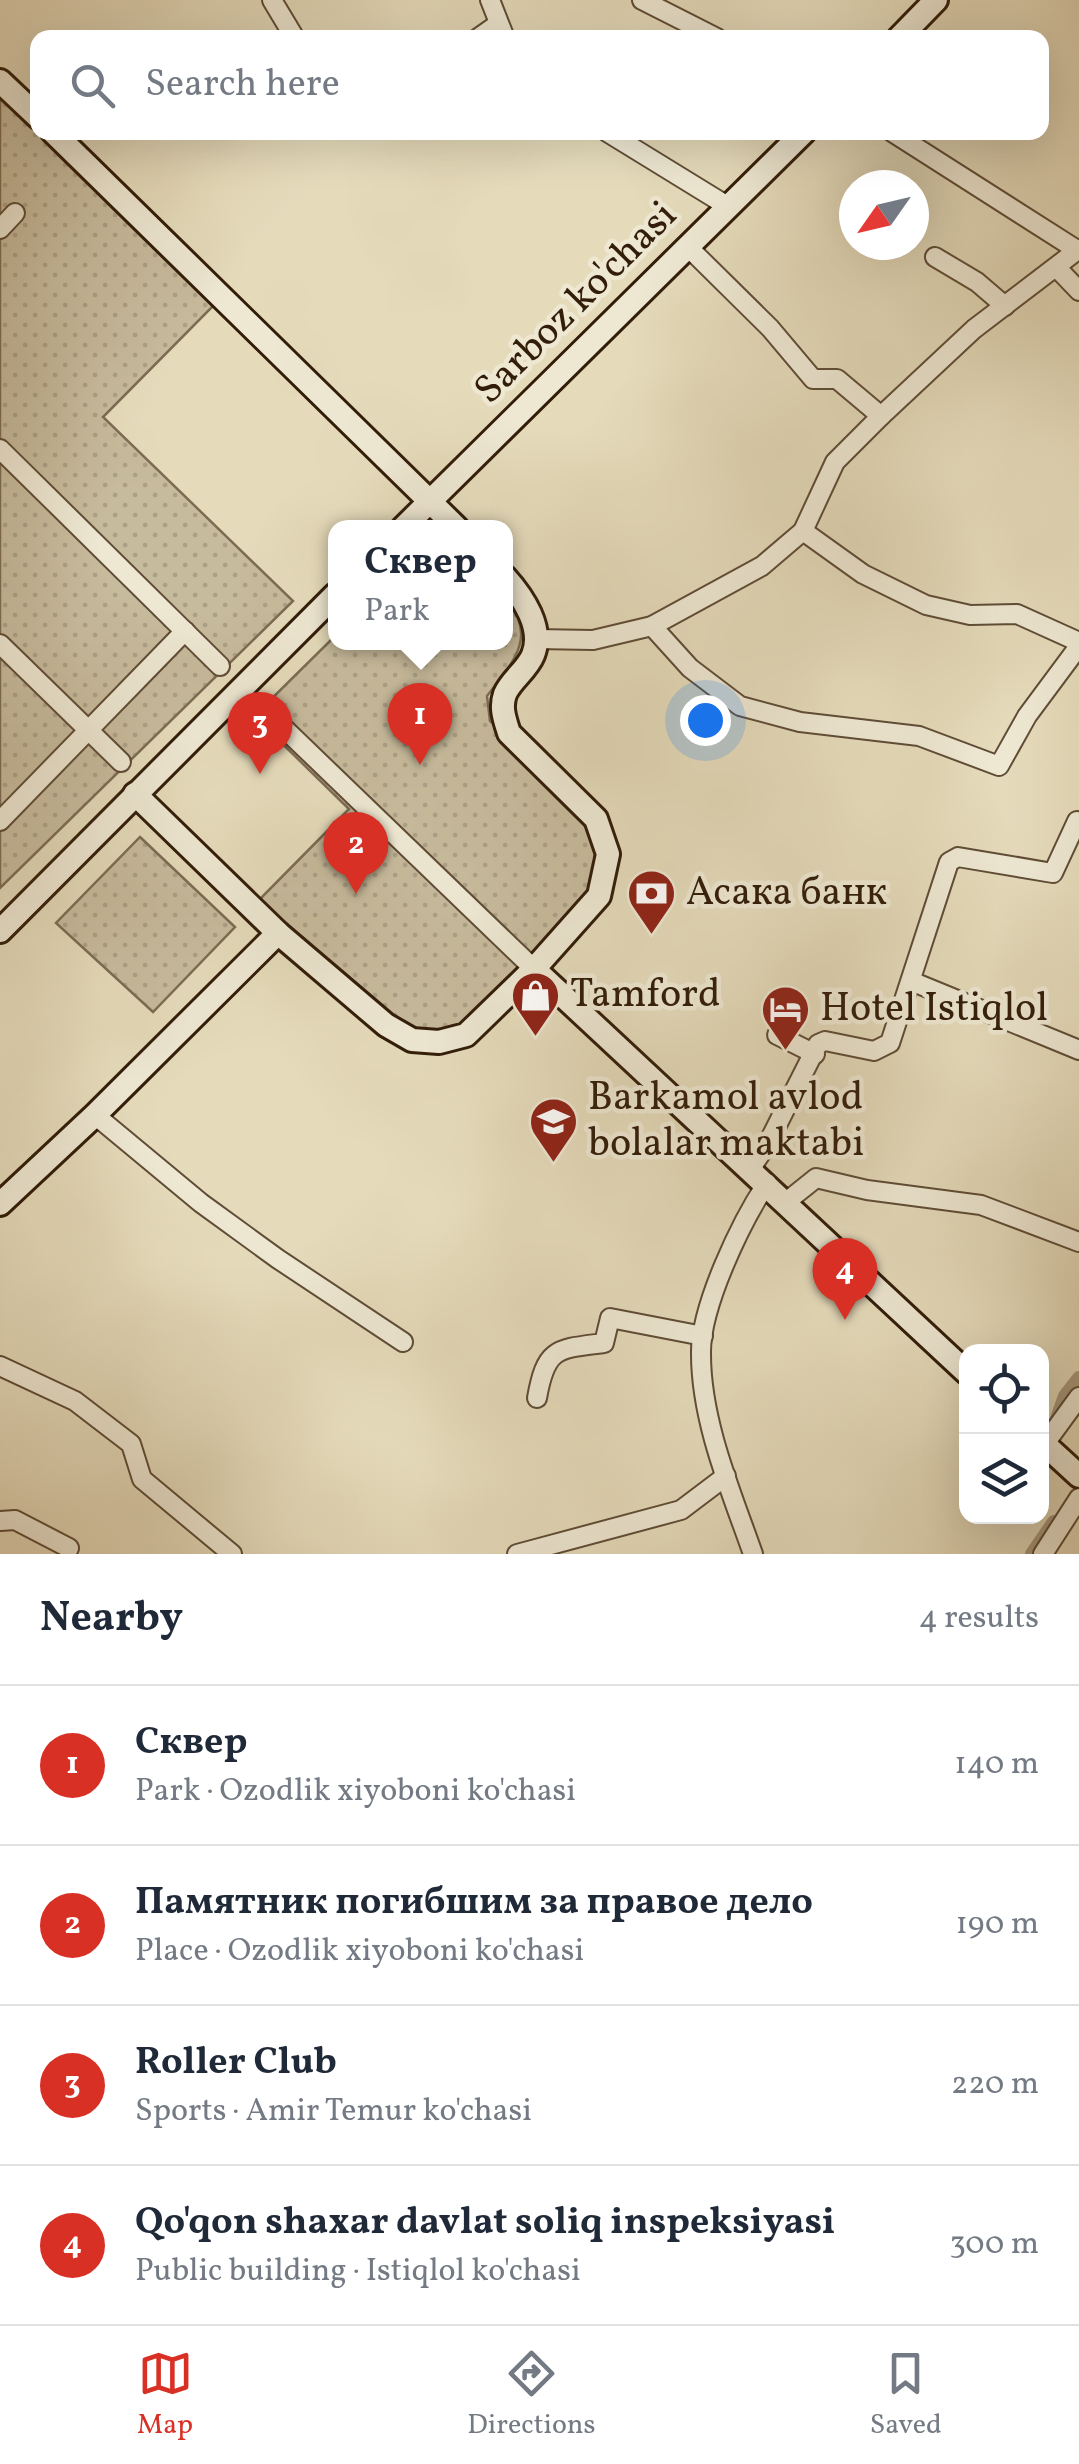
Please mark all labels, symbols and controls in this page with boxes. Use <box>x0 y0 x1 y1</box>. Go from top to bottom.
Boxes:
search box <box>30 30 1049 140</box>
icon: search <box>65 58 120 113</box>
text: Search here <box>145 59 340 112</box>
north arrow <box>839 170 929 260</box>
street label: Sarboz ko'chasi <box>463 190 691 418</box>
popup <box>328 520 513 650</box>
text: Сквер <box>364 537 477 590</box>
text: Park <box>364 590 430 634</box>
pin: 1 <box>388 682 452 765</box>
pin: 3 <box>228 692 292 774</box>
your location <box>680 695 731 746</box>
pin: 2 <box>324 812 388 894</box>
place label: Асака банк <box>686 866 887 922</box>
bank icon: Асака банк <box>625 868 677 936</box>
place label: Tamford <box>570 968 721 1024</box>
shop icon: Tamford <box>509 970 561 1038</box>
place label: Hotel Istiqlol <box>820 982 1048 1038</box>
hotel icon: Hotel Istiqlol <box>759 984 811 1052</box>
place label: Barkamol avlod bolalar maktabi <box>588 1071 864 1173</box>
school or university icon: Barkamol avlod bolalar maktabi <box>527 1096 579 1164</box>
pin: 4 <box>812 1238 878 1320</box>
map controls <box>959 1344 1049 1524</box>
button: locate <box>959 1344 1049 1434</box>
button: layers <box>959 1434 1049 1524</box>
text: Nearby <box>40 1590 183 1649</box>
text: 4 results <box>919 1597 1039 1641</box>
text: Сквер <box>135 1717 247 1770</box>
text: 1 <box>66 1743 79 1787</box>
text: 140 m <box>954 1743 1039 1787</box>
text: Park · Ozodlik xiyoboni ko'chasi <box>135 1770 576 1814</box>
text: Памятник погибшим за правое дело <box>135 1877 813 1930</box>
text: 2 <box>64 1903 81 1947</box>
text: 190 m <box>955 1903 1039 1947</box>
text: Place · Ozodlik xiyoboni ko'chasi <box>135 1930 584 1974</box>
text: Roller Club <box>135 2037 337 2090</box>
text: 3 <box>64 2063 81 2107</box>
text: 220 m <box>951 2063 1039 2107</box>
text: Sports · Amir Temur ko'chasi <box>135 2090 532 2134</box>
text: Qo'qon shaxar davlat soliq inspeksiyasi <box>135 2197 835 2250</box>
text: 4 <box>63 2223 82 2267</box>
text: 300 m <box>949 2223 1039 2267</box>
text: Public building · Istiqlol ko'chasi <box>135 2250 581 2294</box>
tab: Map <box>137 2346 193 2445</box>
tab: Directions <box>467 2346 596 2445</box>
tab: Saved <box>870 2346 942 2445</box>

